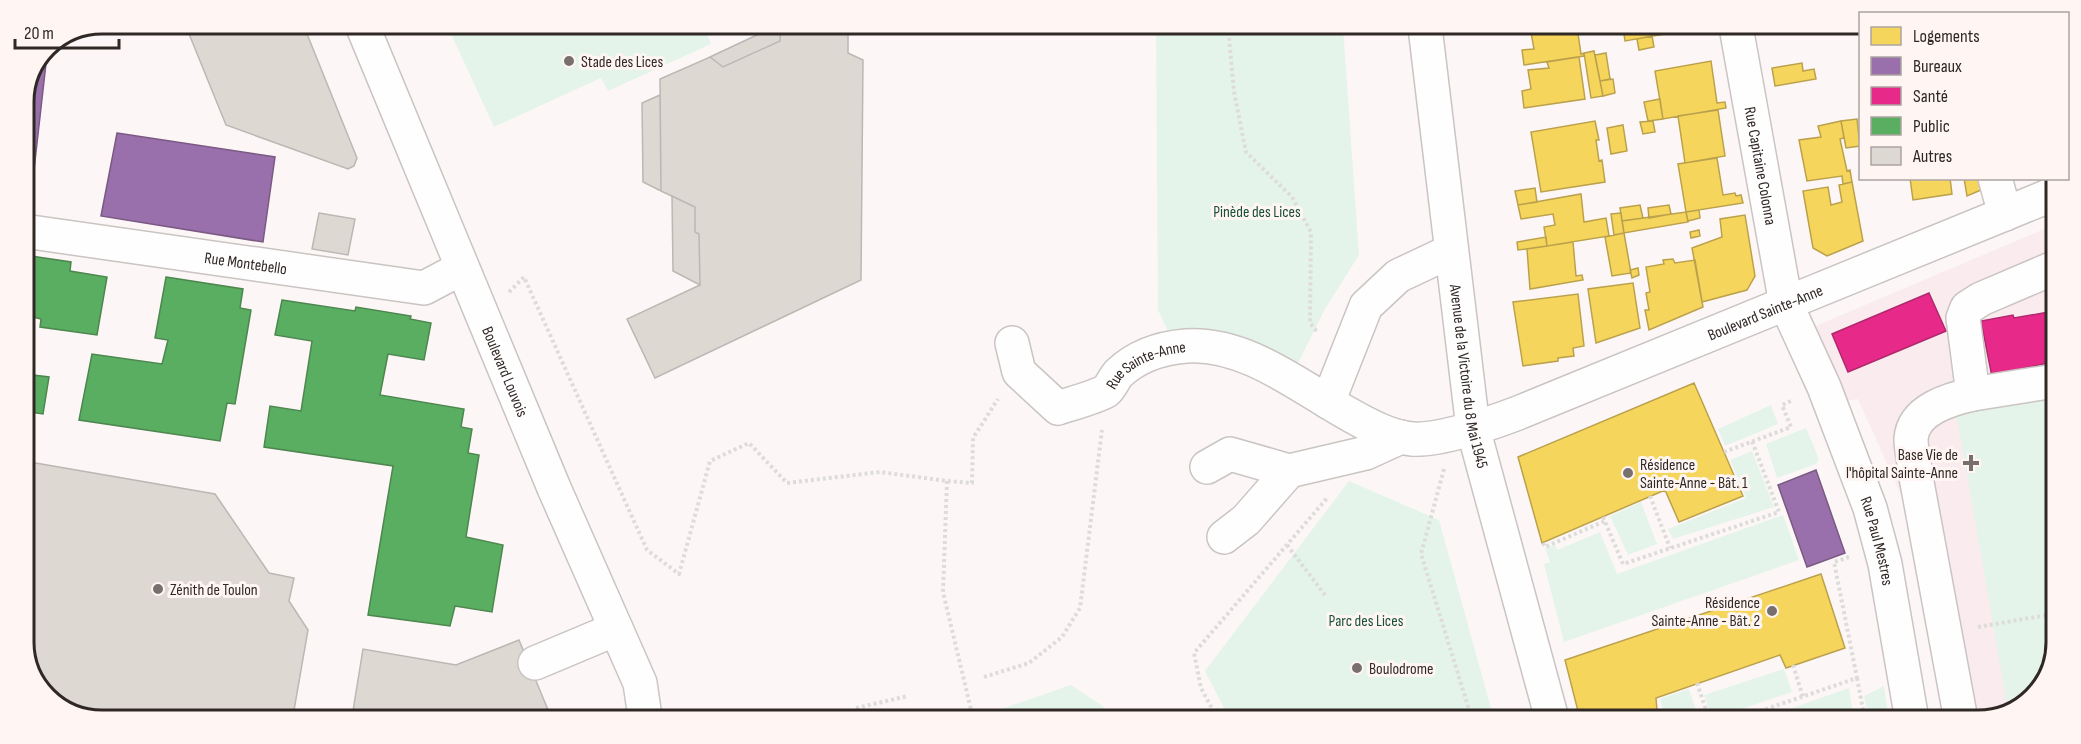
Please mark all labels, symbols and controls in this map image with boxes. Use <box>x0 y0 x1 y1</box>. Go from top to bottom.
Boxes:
scale bar <box>15 12 118 50</box>
legend <box>1859 12 2069 180</box>
text: 20 m <box>24 23 54 44</box>
text: Logements <box>1913 26 1980 47</box>
place label: Stade des Lices <box>581 53 664 72</box>
marker: Stade des Lices <box>562 54 576 68</box>
text: Bureaux <box>1913 56 1962 77</box>
text: Santé <box>1913 86 1948 107</box>
street label: Rue Capitaine Colonna <box>1740 105 1780 227</box>
text: Public <box>1913 116 1950 137</box>
text: Autres <box>1912 146 1952 167</box>
park label: Pinède des Lices <box>1213 203 1301 222</box>
street label: Rue Montebello <box>203 249 288 279</box>
street label: Boulevard Sainte-Anne <box>1705 281 1826 345</box>
street label: Avenue de la Victoire du 8 Mai 1945 <box>1445 282 1491 471</box>
street label: Boulevard Louvois <box>477 324 532 420</box>
street label: Rue Sainte-Anne <box>1103 338 1187 393</box>
place label: Base Vie de l'hôpital Sainte-Anne <box>1846 446 1958 483</box>
marker: Base Vie de l'hôpital Sainte-Anne <box>1962 454 1980 472</box>
place label: Résidence Sainte-Anne - Bât. 1 <box>1640 456 1748 493</box>
marker: Résidence Sainte-Anne - Bât. 1 <box>1621 466 1635 480</box>
street label: Rue Paul Mestres <box>1856 494 1897 587</box>
place label: Zénith de Toulon <box>170 581 258 600</box>
marker: Zénith de Toulon <box>151 582 165 596</box>
place label: Résidence Sainte-Anne - Bât. 2 <box>1651 594 1760 631</box>
marker: Résidence Sainte-Anne - Bât. 2 <box>1765 604 1779 618</box>
park label: Parc des Lices <box>1329 612 1404 631</box>
place label: Boulodrome <box>1369 660 1433 679</box>
marker: Boulodrome <box>1350 661 1364 675</box>

